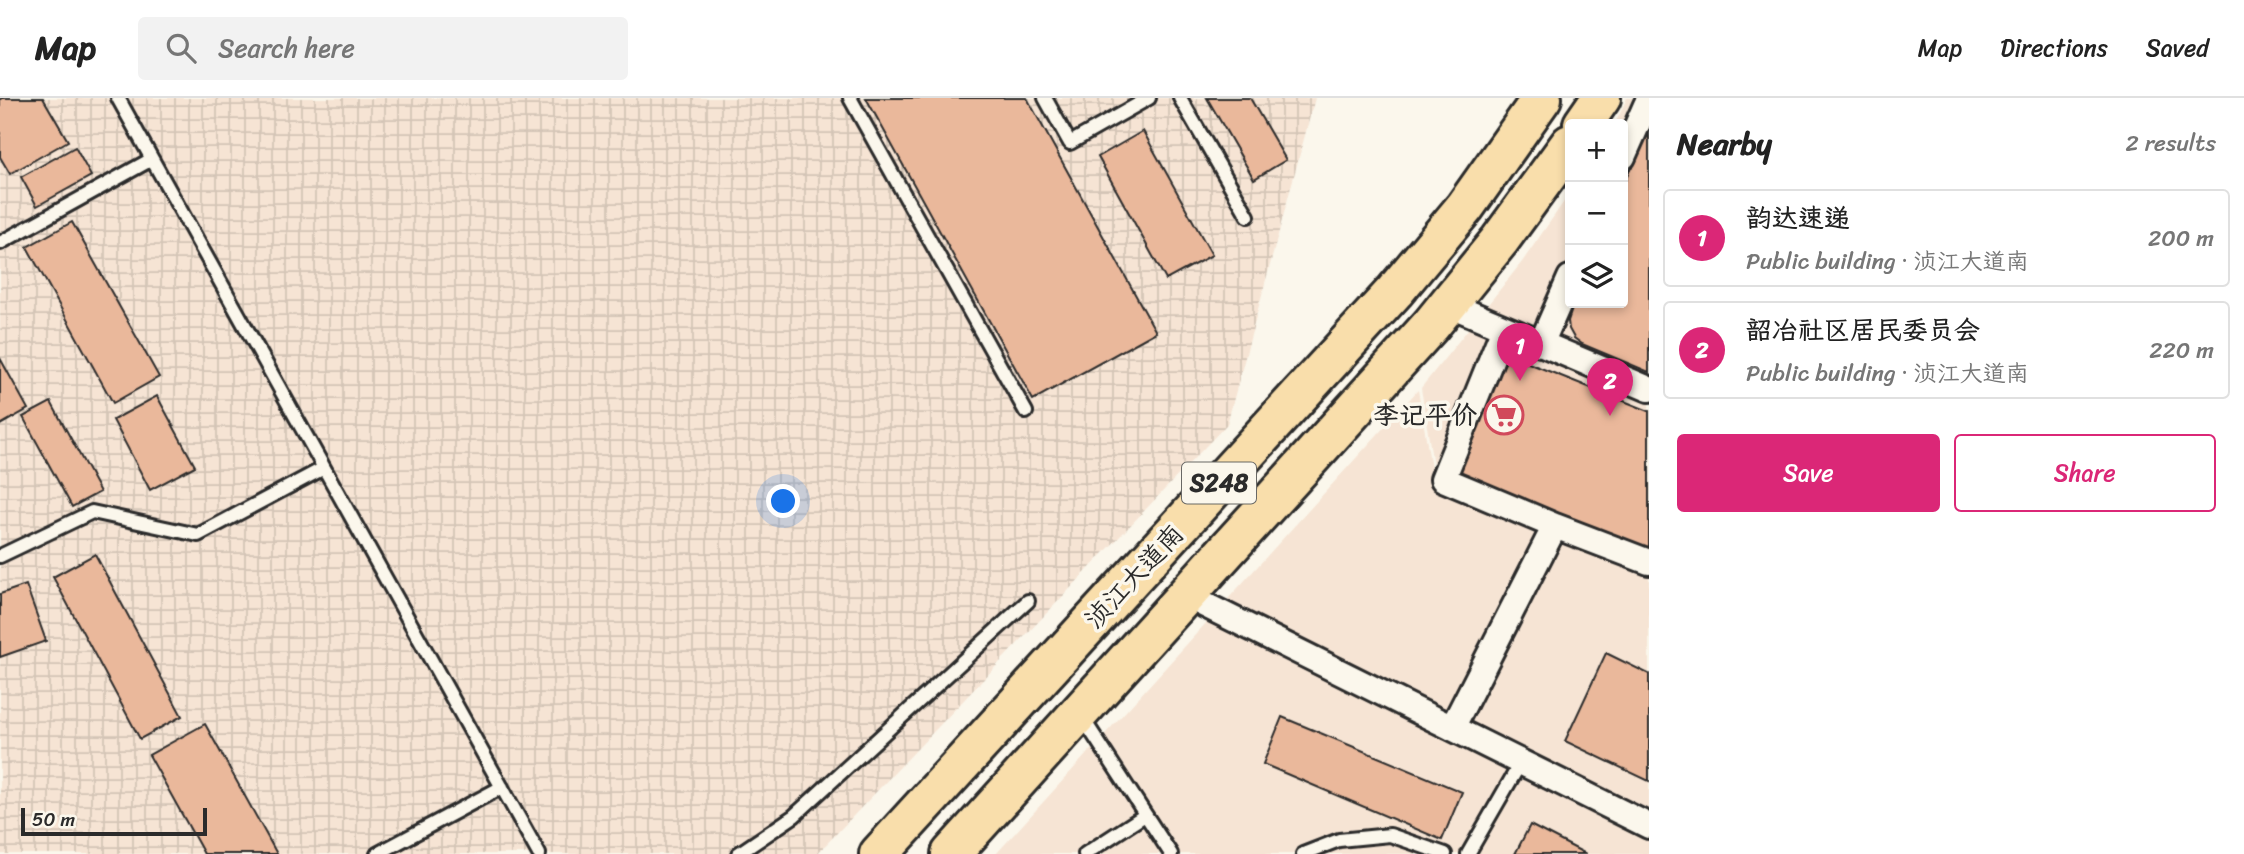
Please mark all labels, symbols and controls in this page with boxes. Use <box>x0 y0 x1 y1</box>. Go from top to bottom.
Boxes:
search box <box>138 17 628 80</box>
text: Map <box>35 19 96 77</box>
text: Search here <box>218 25 355 71</box>
text: Map <box>1918 27 1962 69</box>
text: Directions <box>2000 27 2108 69</box>
text: Saved <box>2146 27 2209 69</box>
icon: search <box>162 29 200 67</box>
text: Nearby <box>1677 117 1772 171</box>
map controls <box>1565 119 1628 308</box>
button: + <box>1565 119 1628 182</box>
text: 2 results <box>2125 123 2216 164</box>
button: − <box>1565 182 1628 245</box>
text: 韵达速递 <box>1746 195 1850 241</box>
text: 1 <box>1697 218 1707 259</box>
text: 200 m <box>2148 218 2214 259</box>
text: Public building · 浈江大道南 <box>1746 241 2029 282</box>
button: layers <box>1565 245 1628 308</box>
text: 韶冶社区居民委员会 <box>1746 307 1980 353</box>
pin: 1 <box>1497 323 1543 381</box>
text: 2 <box>1695 330 1709 371</box>
text: 220 m <box>2149 330 2214 371</box>
text: Public building · 浈江大道南 <box>1746 353 2029 394</box>
pin: 2 <box>1587 358 1633 416</box>
place label: 李记平价 <box>1373 392 1477 438</box>
supermarket icon: 李记平价 <box>1483 394 1525 436</box>
button: Save <box>1677 434 1940 512</box>
button: Share <box>1954 434 2216 512</box>
road number: S248 <box>1182 462 1256 504</box>
your location <box>766 484 800 518</box>
street label: 浈江大道南 <box>1073 513 1195 639</box>
text: 50 m <box>32 803 75 836</box>
scale bar <box>21 805 206 837</box>

